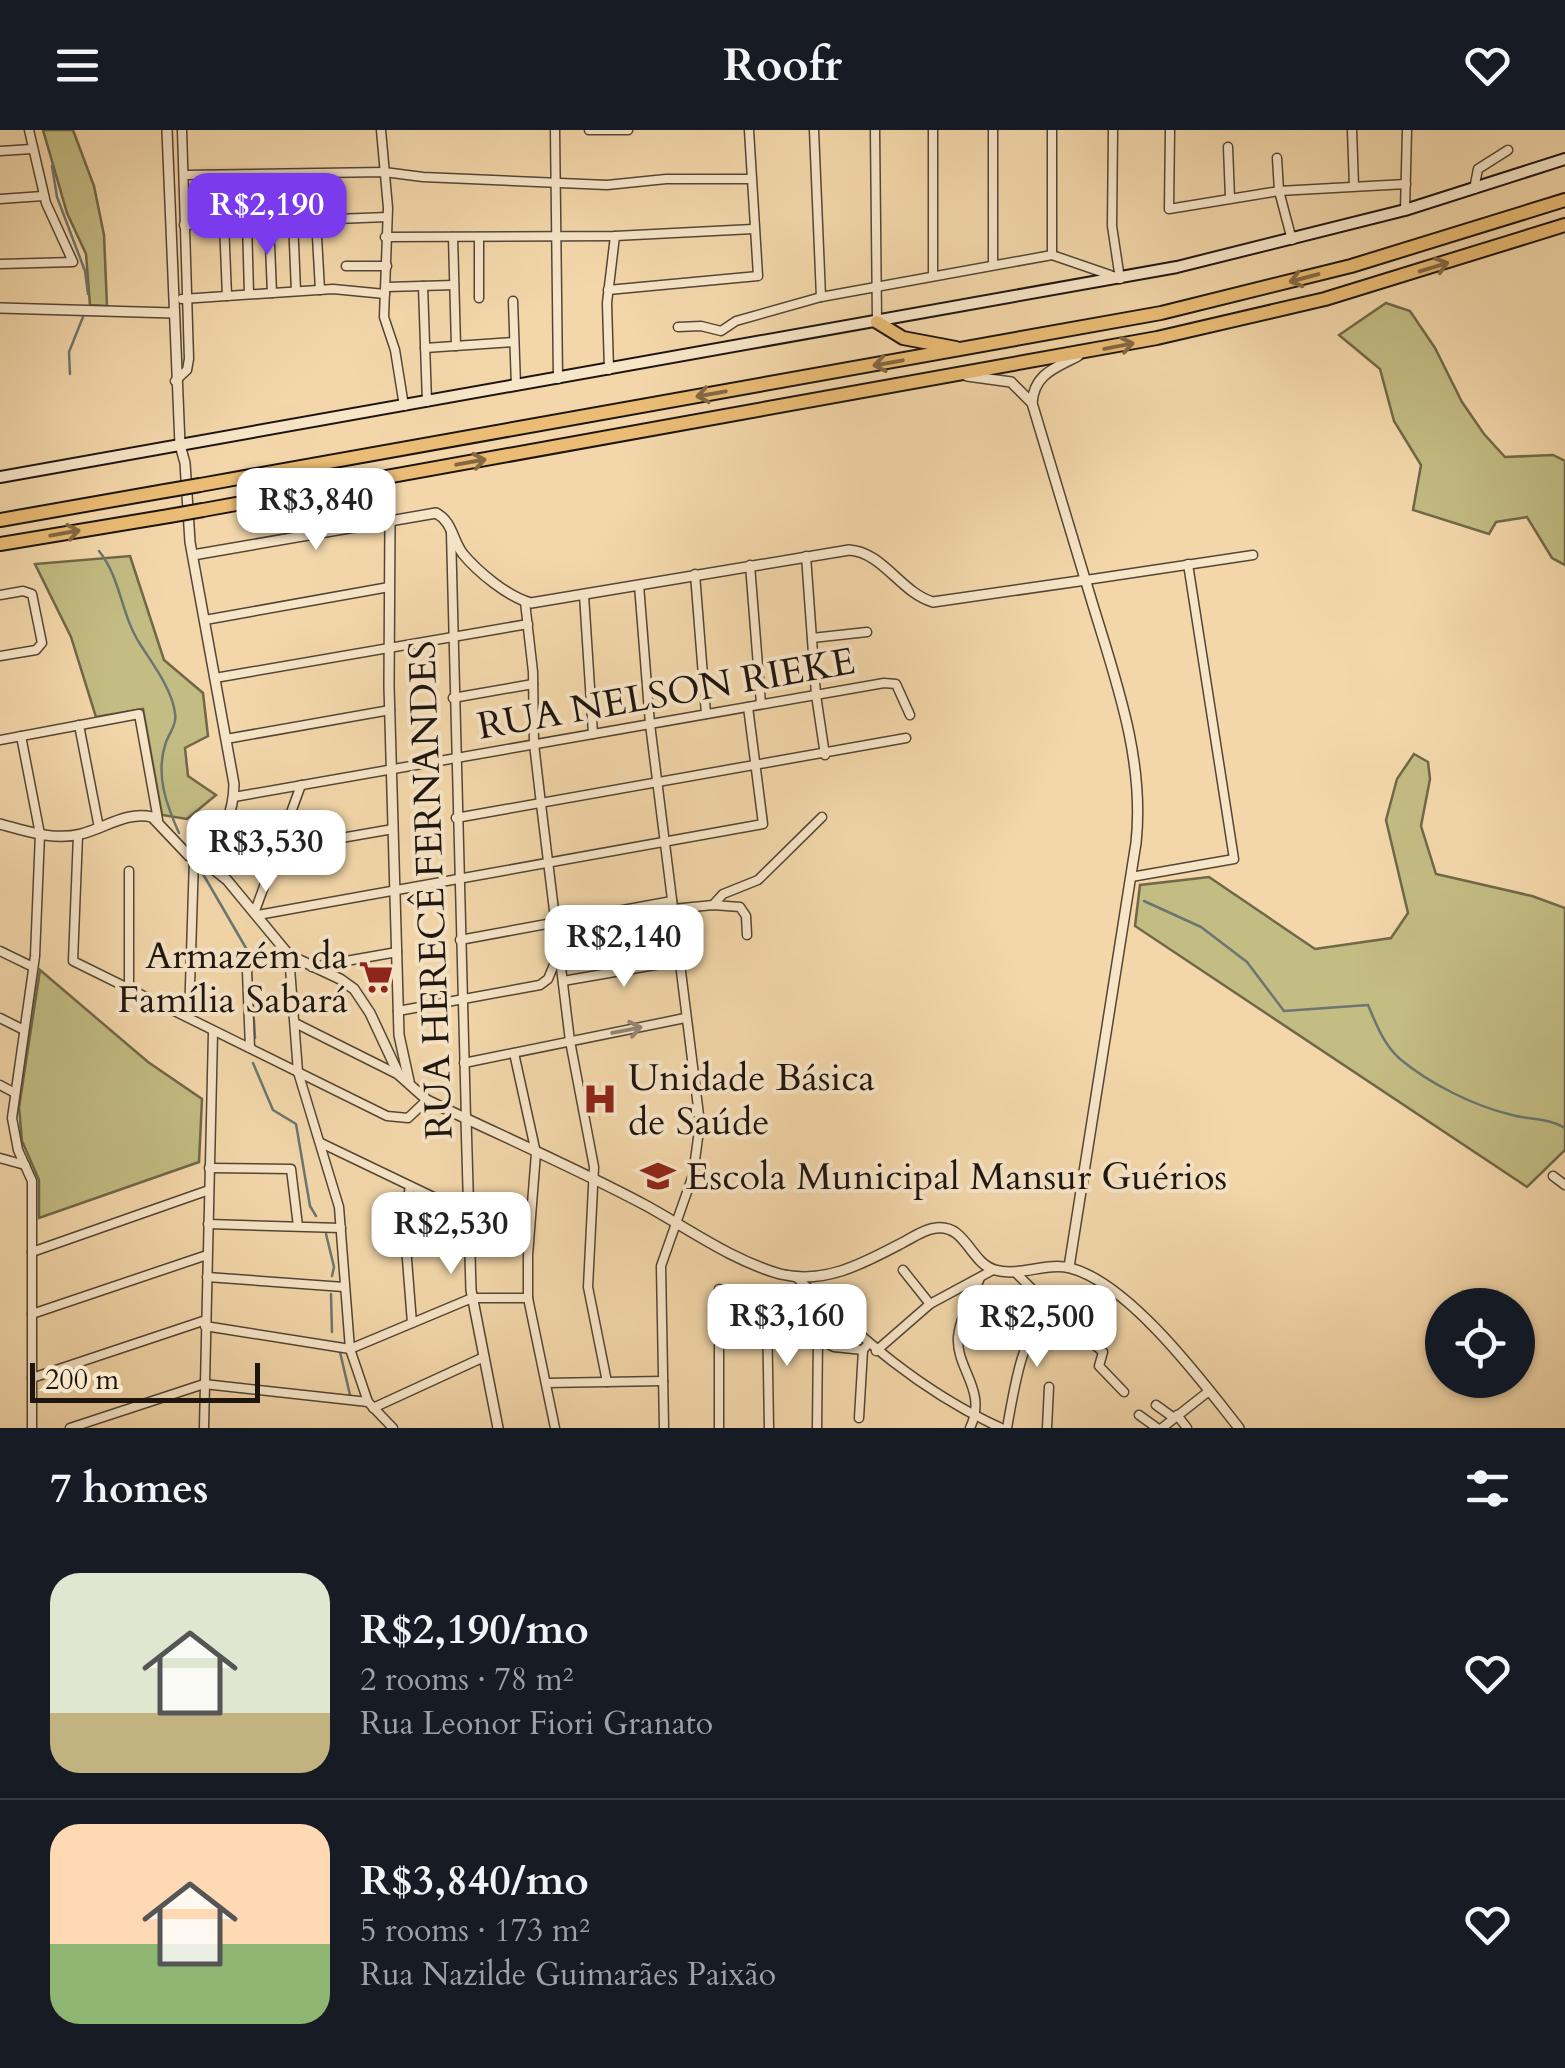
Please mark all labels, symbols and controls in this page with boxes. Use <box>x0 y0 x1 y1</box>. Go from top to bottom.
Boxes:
text: Roofr <box>723 35 842 96</box>
icon: menu <box>50 38 105 93</box>
icon: heart <box>1460 38 1515 93</box>
pin: R$2,190 <box>175 173 359 258</box>
text: R$2,190 <box>210 183 324 227</box>
one-way arrow <box>1418 257 1450 275</box>
one-way arrow <box>1289 270 1320 289</box>
one-way arrow <box>1102 335 1134 354</box>
one-way arrow <box>872 354 904 373</box>
one-way arrow <box>696 385 728 404</box>
one-way arrow <box>455 452 487 471</box>
pin: R$3,840 <box>224 468 408 553</box>
text: R$3,840 <box>259 478 373 522</box>
one-way arrow <box>48 523 81 542</box>
street label: RUA NELSON RIEKE <box>473 635 859 753</box>
street label: RUA HERECÊ FERNANDES <box>396 640 466 1140</box>
pin: R$3,530 <box>174 810 358 895</box>
text: R$3,530 <box>209 820 323 864</box>
pin: R$2,140 <box>532 905 716 990</box>
text: R$2,140 <box>567 915 681 959</box>
place label: Armazém da Família Sabará <box>118 930 348 1026</box>
supermarket icon: Armazém da Família Sabará <box>357 958 395 996</box>
one-way arrow <box>611 1019 643 1038</box>
place label: Unidade Básica de Saúde <box>628 1052 875 1148</box>
hospital icon: Unidade Básica de Saúde <box>581 1080 619 1118</box>
place label: Escola Municipal Mansur Guérios <box>686 1151 1227 1203</box>
school or university icon: Escola Municipal Mansur Guérios <box>639 1157 677 1195</box>
pin: R$2,530 <box>359 1192 543 1277</box>
text: R$2,530 <box>394 1202 508 1246</box>
pin: R$3,160 <box>695 1284 879 1369</box>
pin: R$2,500 <box>945 1285 1129 1370</box>
map controls <box>1425 1288 1535 1398</box>
button: locate <box>1425 1288 1535 1398</box>
text: R$3,160 <box>730 1294 844 1338</box>
text: R$2,500 <box>980 1295 1094 1339</box>
scale bar <box>30 1358 260 1402</box>
text: 200 m <box>45 1361 119 1399</box>
text: 7 homes <box>50 1460 208 1517</box>
icon: filters <box>1460 1461 1515 1516</box>
text: R$2,190/mo <box>360 1601 589 1658</box>
icon: home <box>130 1613 250 1733</box>
icon: heart <box>1460 1646 1515 1701</box>
text: 2 rooms · 78 m² <box>360 1658 573 1702</box>
text: Rua Leonor Fiori Granato <box>360 1702 713 1746</box>
text: R$3,840/mo <box>360 1852 589 1909</box>
icon: home <box>130 1864 250 1984</box>
icon: heart <box>1460 1897 1515 1952</box>
text: 5 rooms · 173 m² <box>360 1909 590 1953</box>
text: Rua Nazilde Guimarães Paixão <box>360 1953 776 1997</box>

